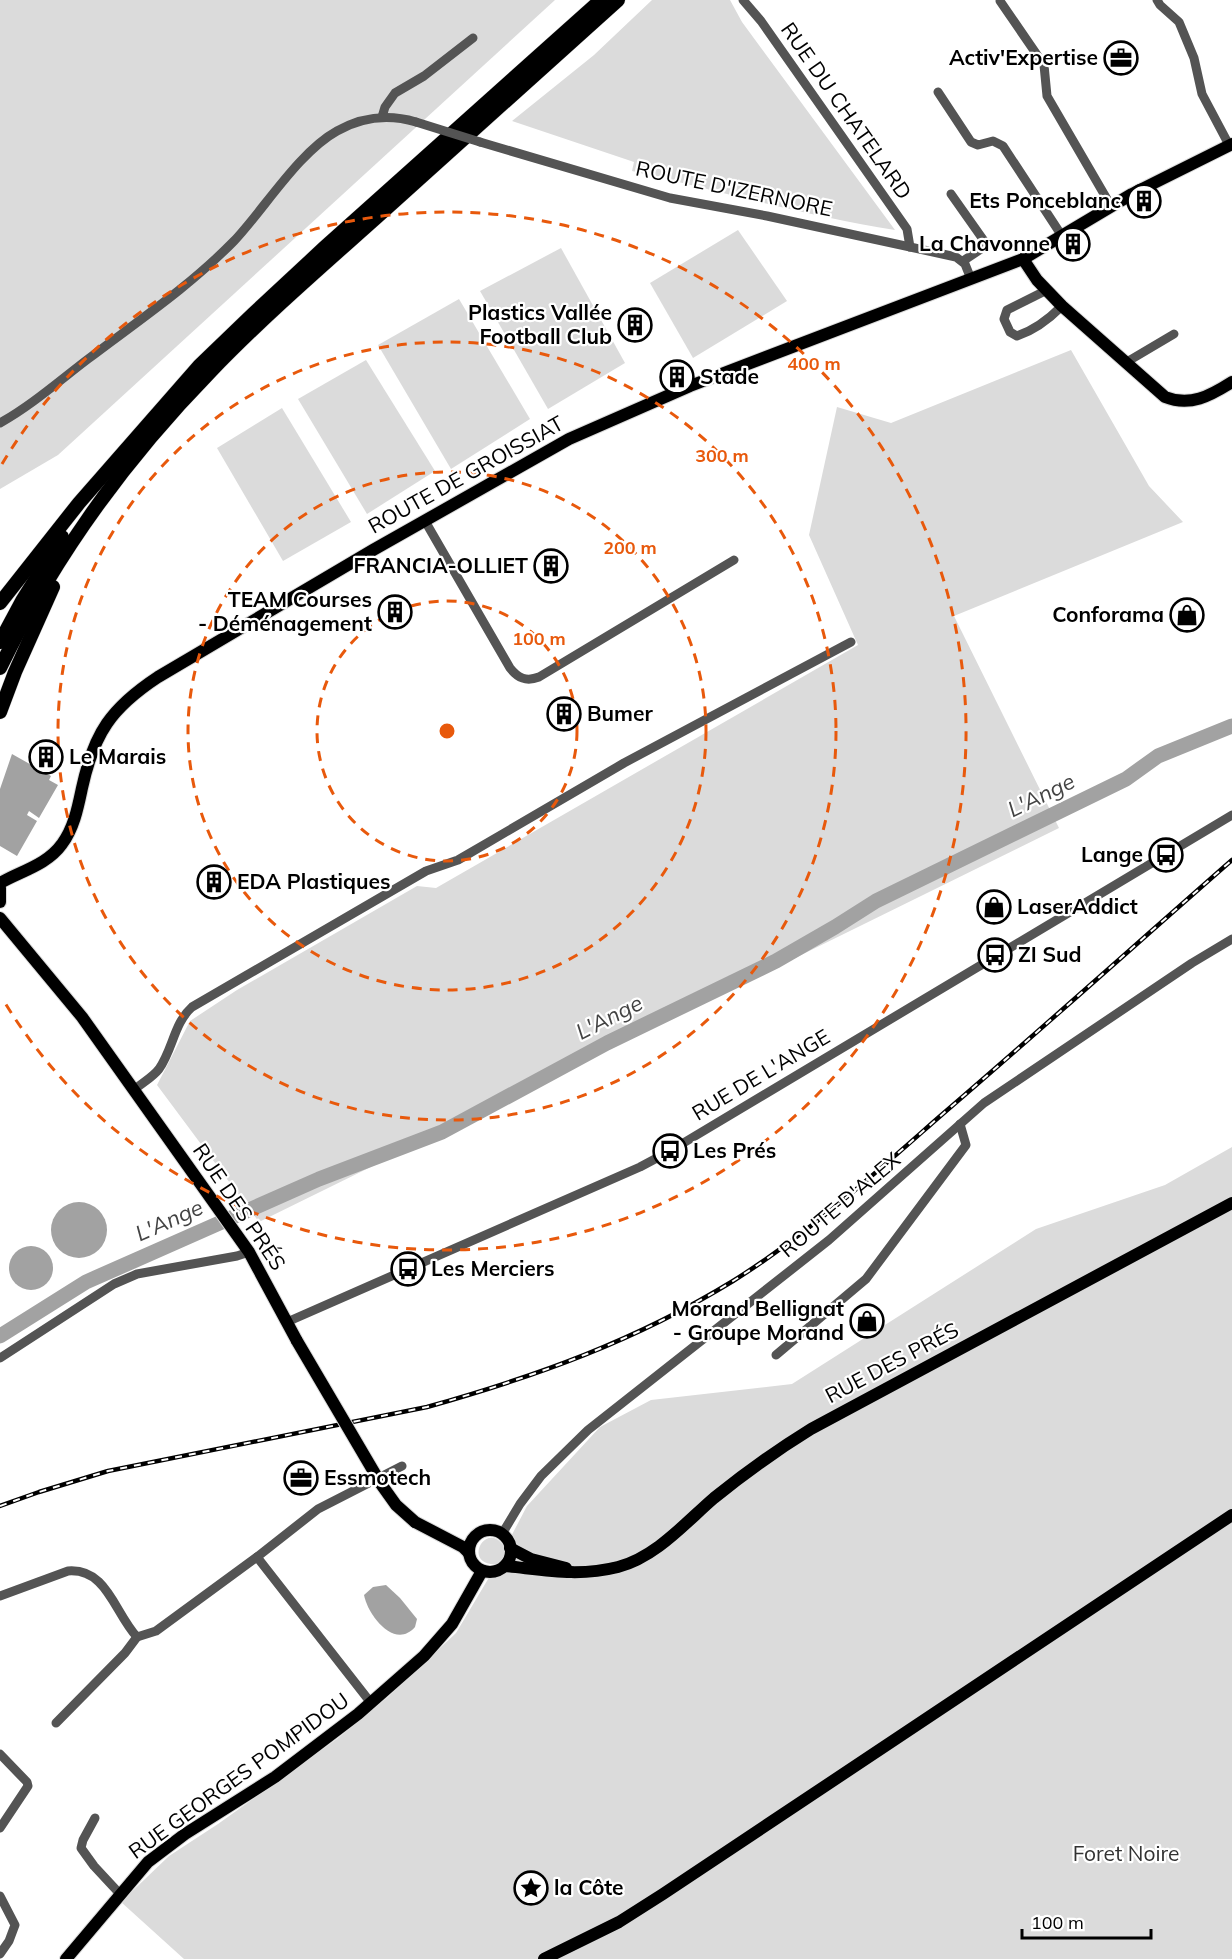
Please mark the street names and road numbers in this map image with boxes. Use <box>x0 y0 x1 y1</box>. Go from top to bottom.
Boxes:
street label: RUE DU CHATELARD <box>776 17 918 204</box>
street label: ROUTE D'IZERNORE <box>633 154 835 222</box>
street label: ROUTE DE GROISSIAT <box>363 409 568 539</box>
street label: RUE DE L'ANGE <box>687 1023 834 1125</box>
street label: RUE DES PRÉS <box>188 1138 292 1275</box>
street label: ROUTE D'ALEX <box>774 1146 905 1262</box>
street label: RUE DES PRÉS <box>820 1316 963 1408</box>
street label: RUE GEORGES POMPIDOU <box>123 1686 354 1864</box>

